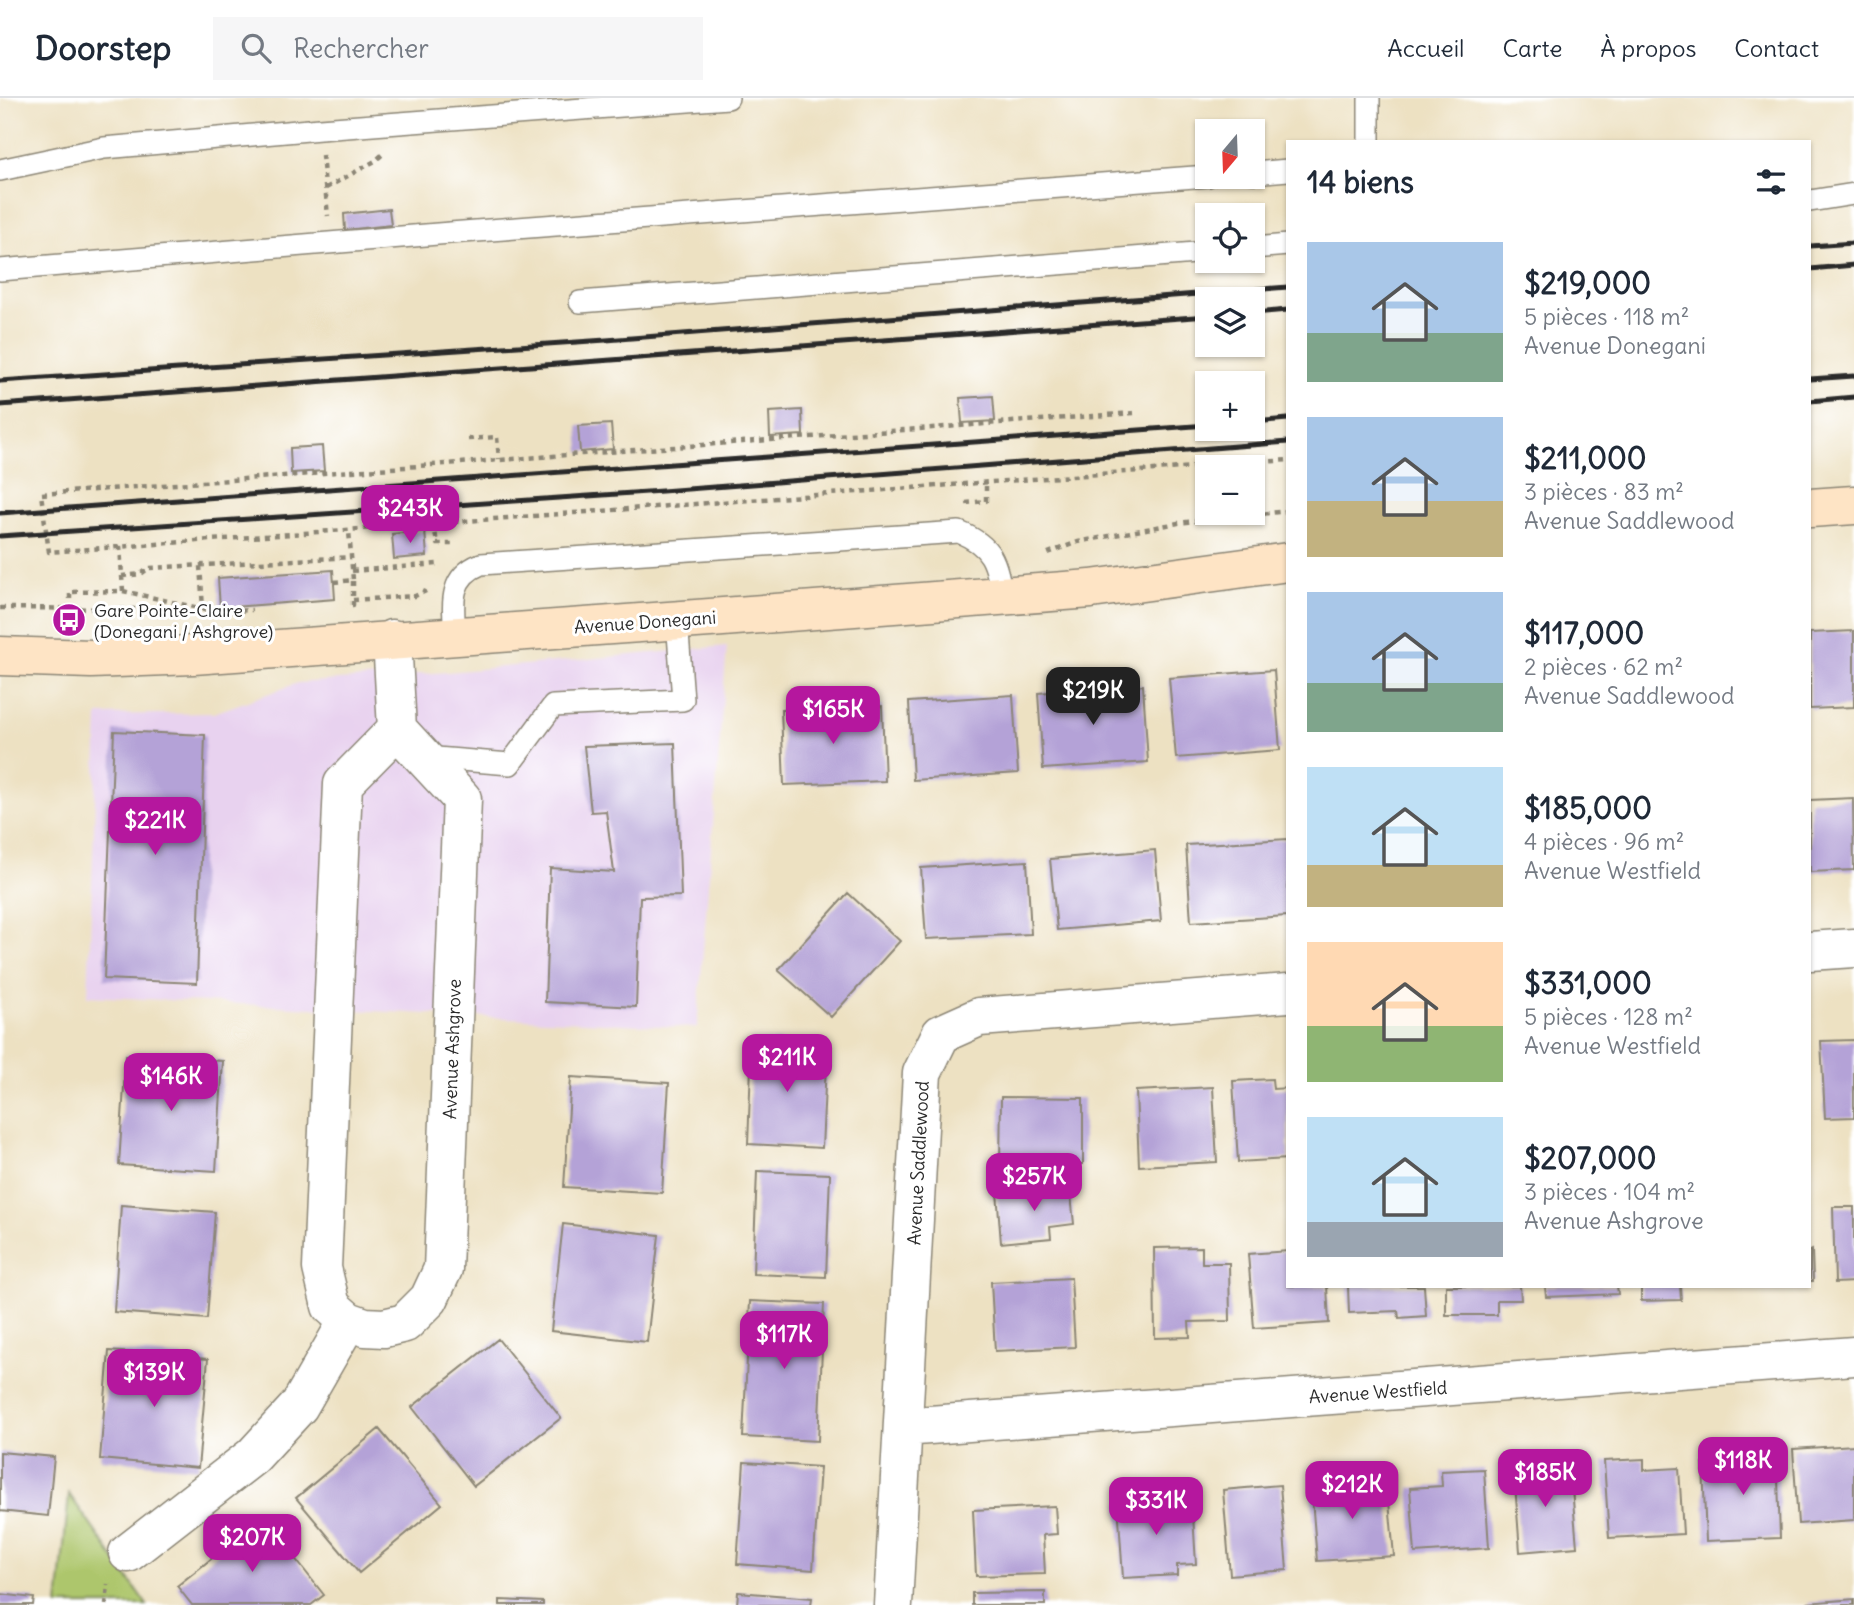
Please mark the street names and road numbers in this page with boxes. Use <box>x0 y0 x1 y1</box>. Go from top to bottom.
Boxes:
street label: Avenue Donegani <box>573 606 717 638</box>
street label: Avenue Ashgrove <box>438 978 466 1120</box>
street label: Avenue Saddlewood <box>902 1080 934 1246</box>
street label: Avenue Westfield <box>1308 1376 1448 1408</box>

